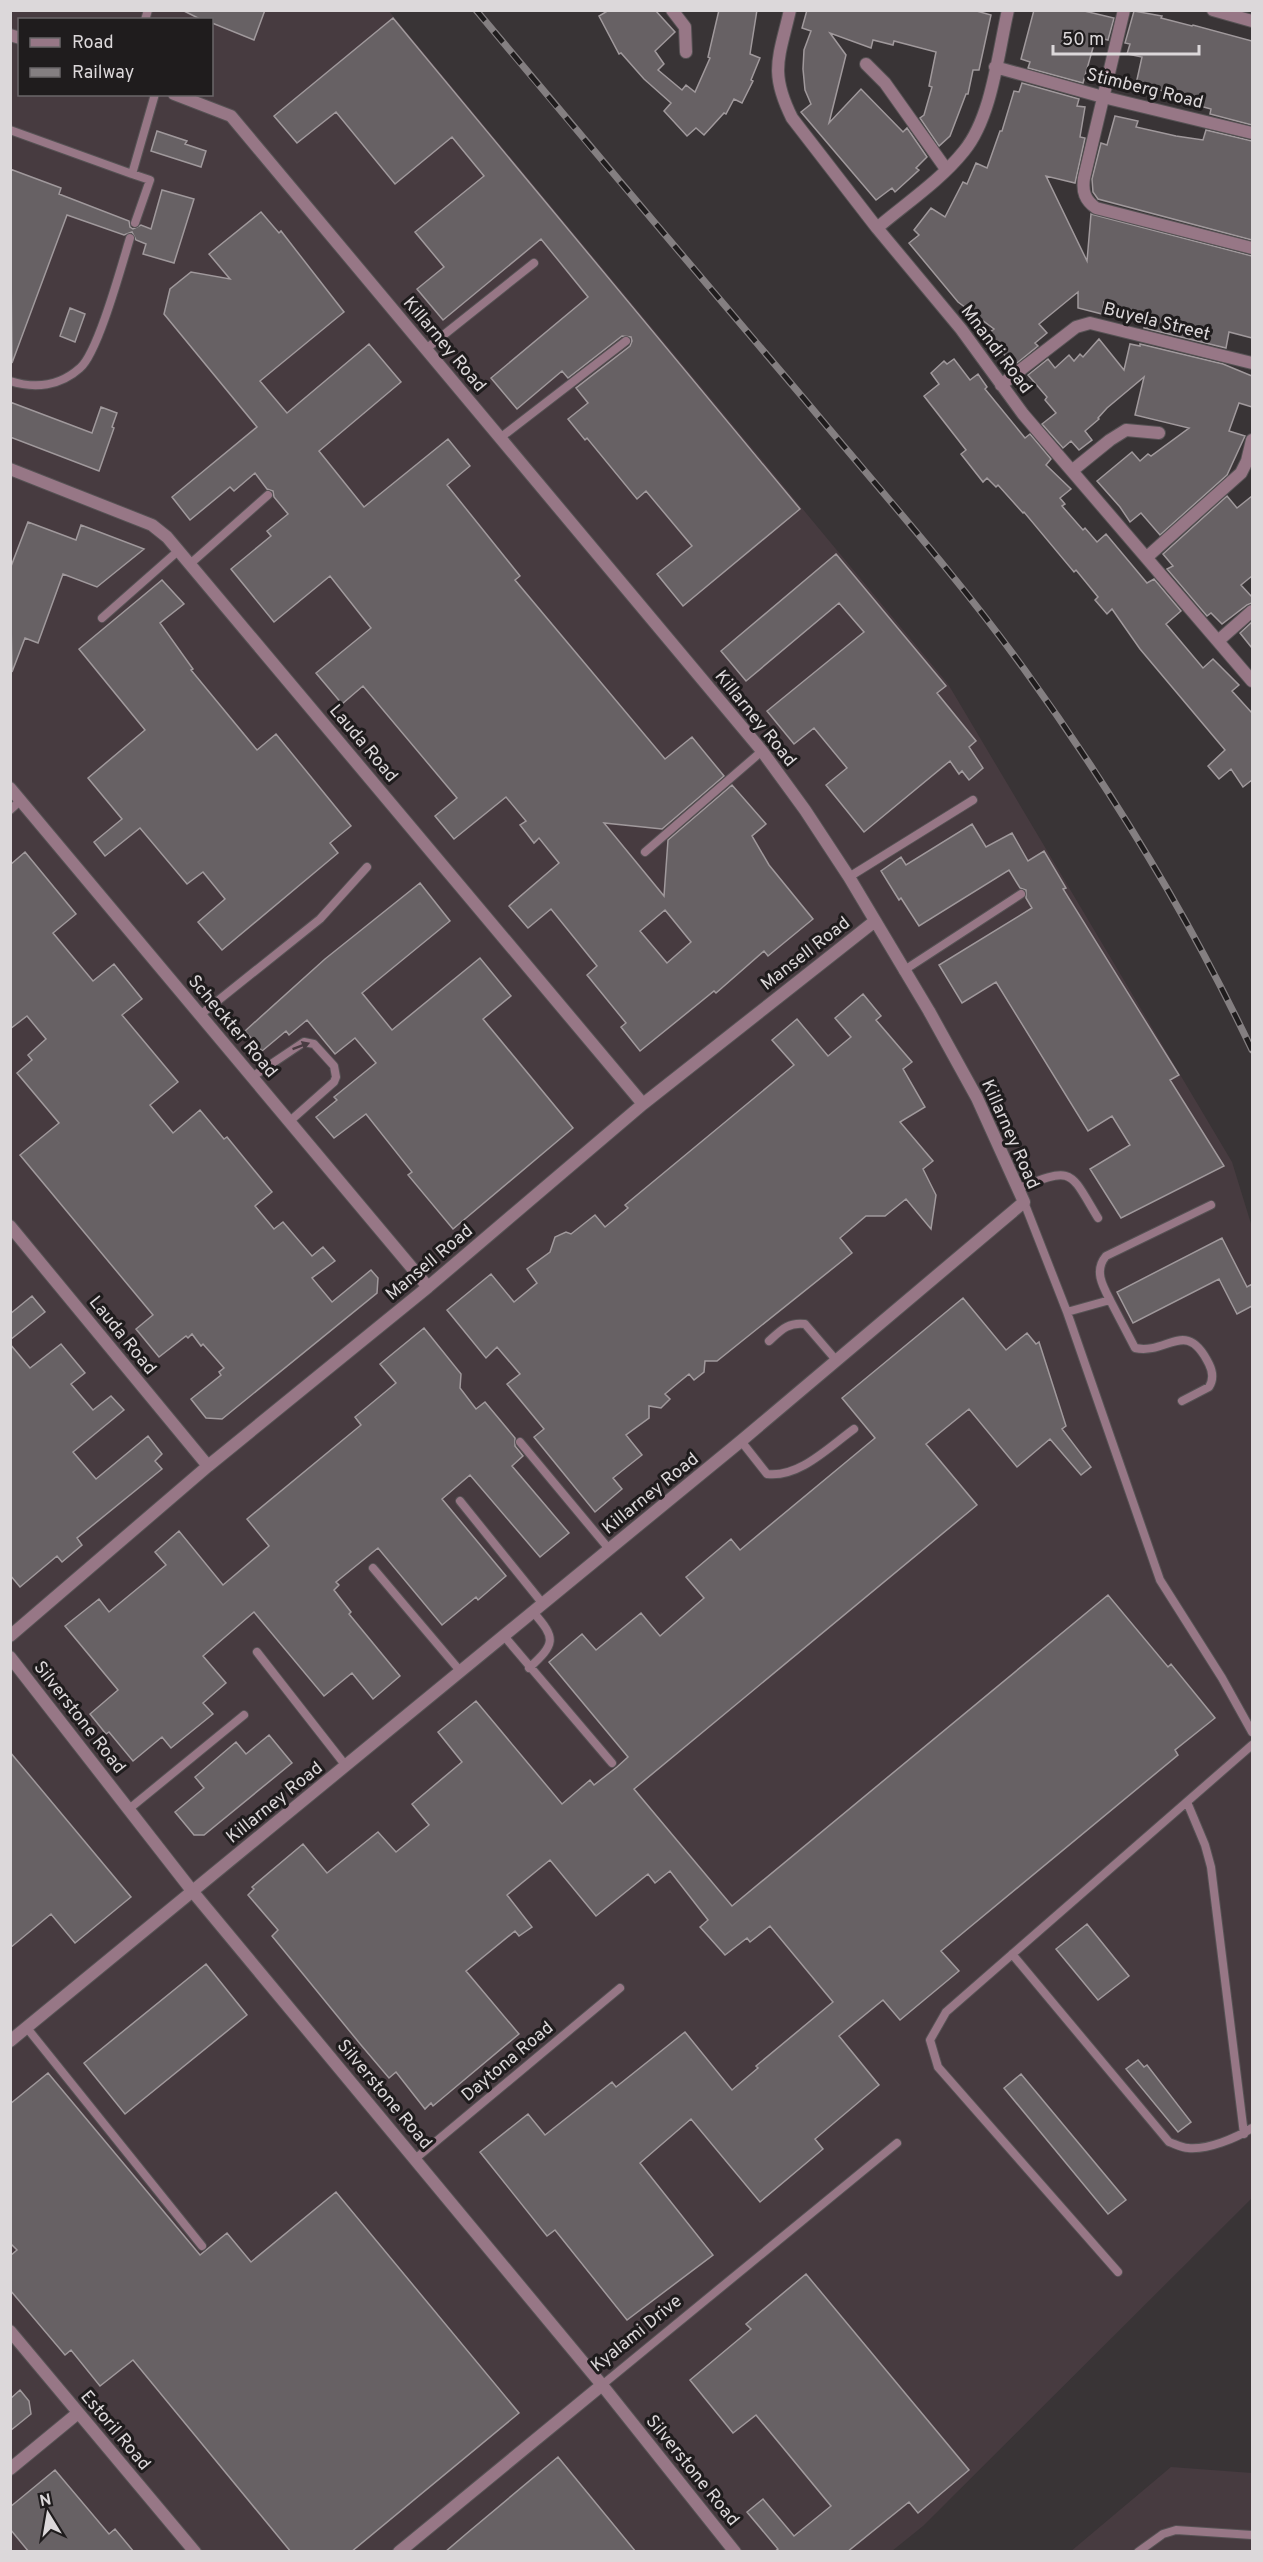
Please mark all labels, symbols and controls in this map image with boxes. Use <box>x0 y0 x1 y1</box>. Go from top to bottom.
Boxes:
legend <box>18 18 213 96</box>
scale bar <box>1053 18 1198 56</box>
text: 50 m <box>1062 29 1104 52</box>
text: Road <box>72 32 114 55</box>
text: Railway <box>72 62 134 85</box>
street label: Stimberg Road <box>1084 64 1206 115</box>
street label: Killarney Road <box>397 293 490 397</box>
street label: Buyela Street <box>1101 298 1212 347</box>
street label: Mnandi Road <box>955 301 1037 399</box>
street label: Killarney Road <box>709 666 801 772</box>
street label: Lauda Road <box>323 700 402 788</box>
street label: Mansell Road <box>757 912 855 996</box>
street label: Scheckter Road <box>182 971 282 1083</box>
one-way arrow <box>292 1040 310 1050</box>
street label: Killarney Road <box>975 1076 1044 1193</box>
street label: Mansell Road <box>382 1220 478 1306</box>
street label: Lauda Road <box>83 1292 161 1380</box>
street label: Killarney Road <box>598 1448 704 1540</box>
street label: Silverstone Road <box>28 1657 130 1779</box>
street label: Killarney Road <box>222 1757 328 1849</box>
street label: Daytona Road <box>457 2017 559 2107</box>
street label: Silverstone Road <box>331 2035 437 2155</box>
street label: Kyalami Drive <box>587 2290 687 2378</box>
street label: Estoril Road <box>75 2386 155 2476</box>
street label: Silverstone Road <box>640 2411 744 2531</box>
north arrow <box>18 2484 78 2544</box>
text: N <box>38 2490 53 2512</box>

